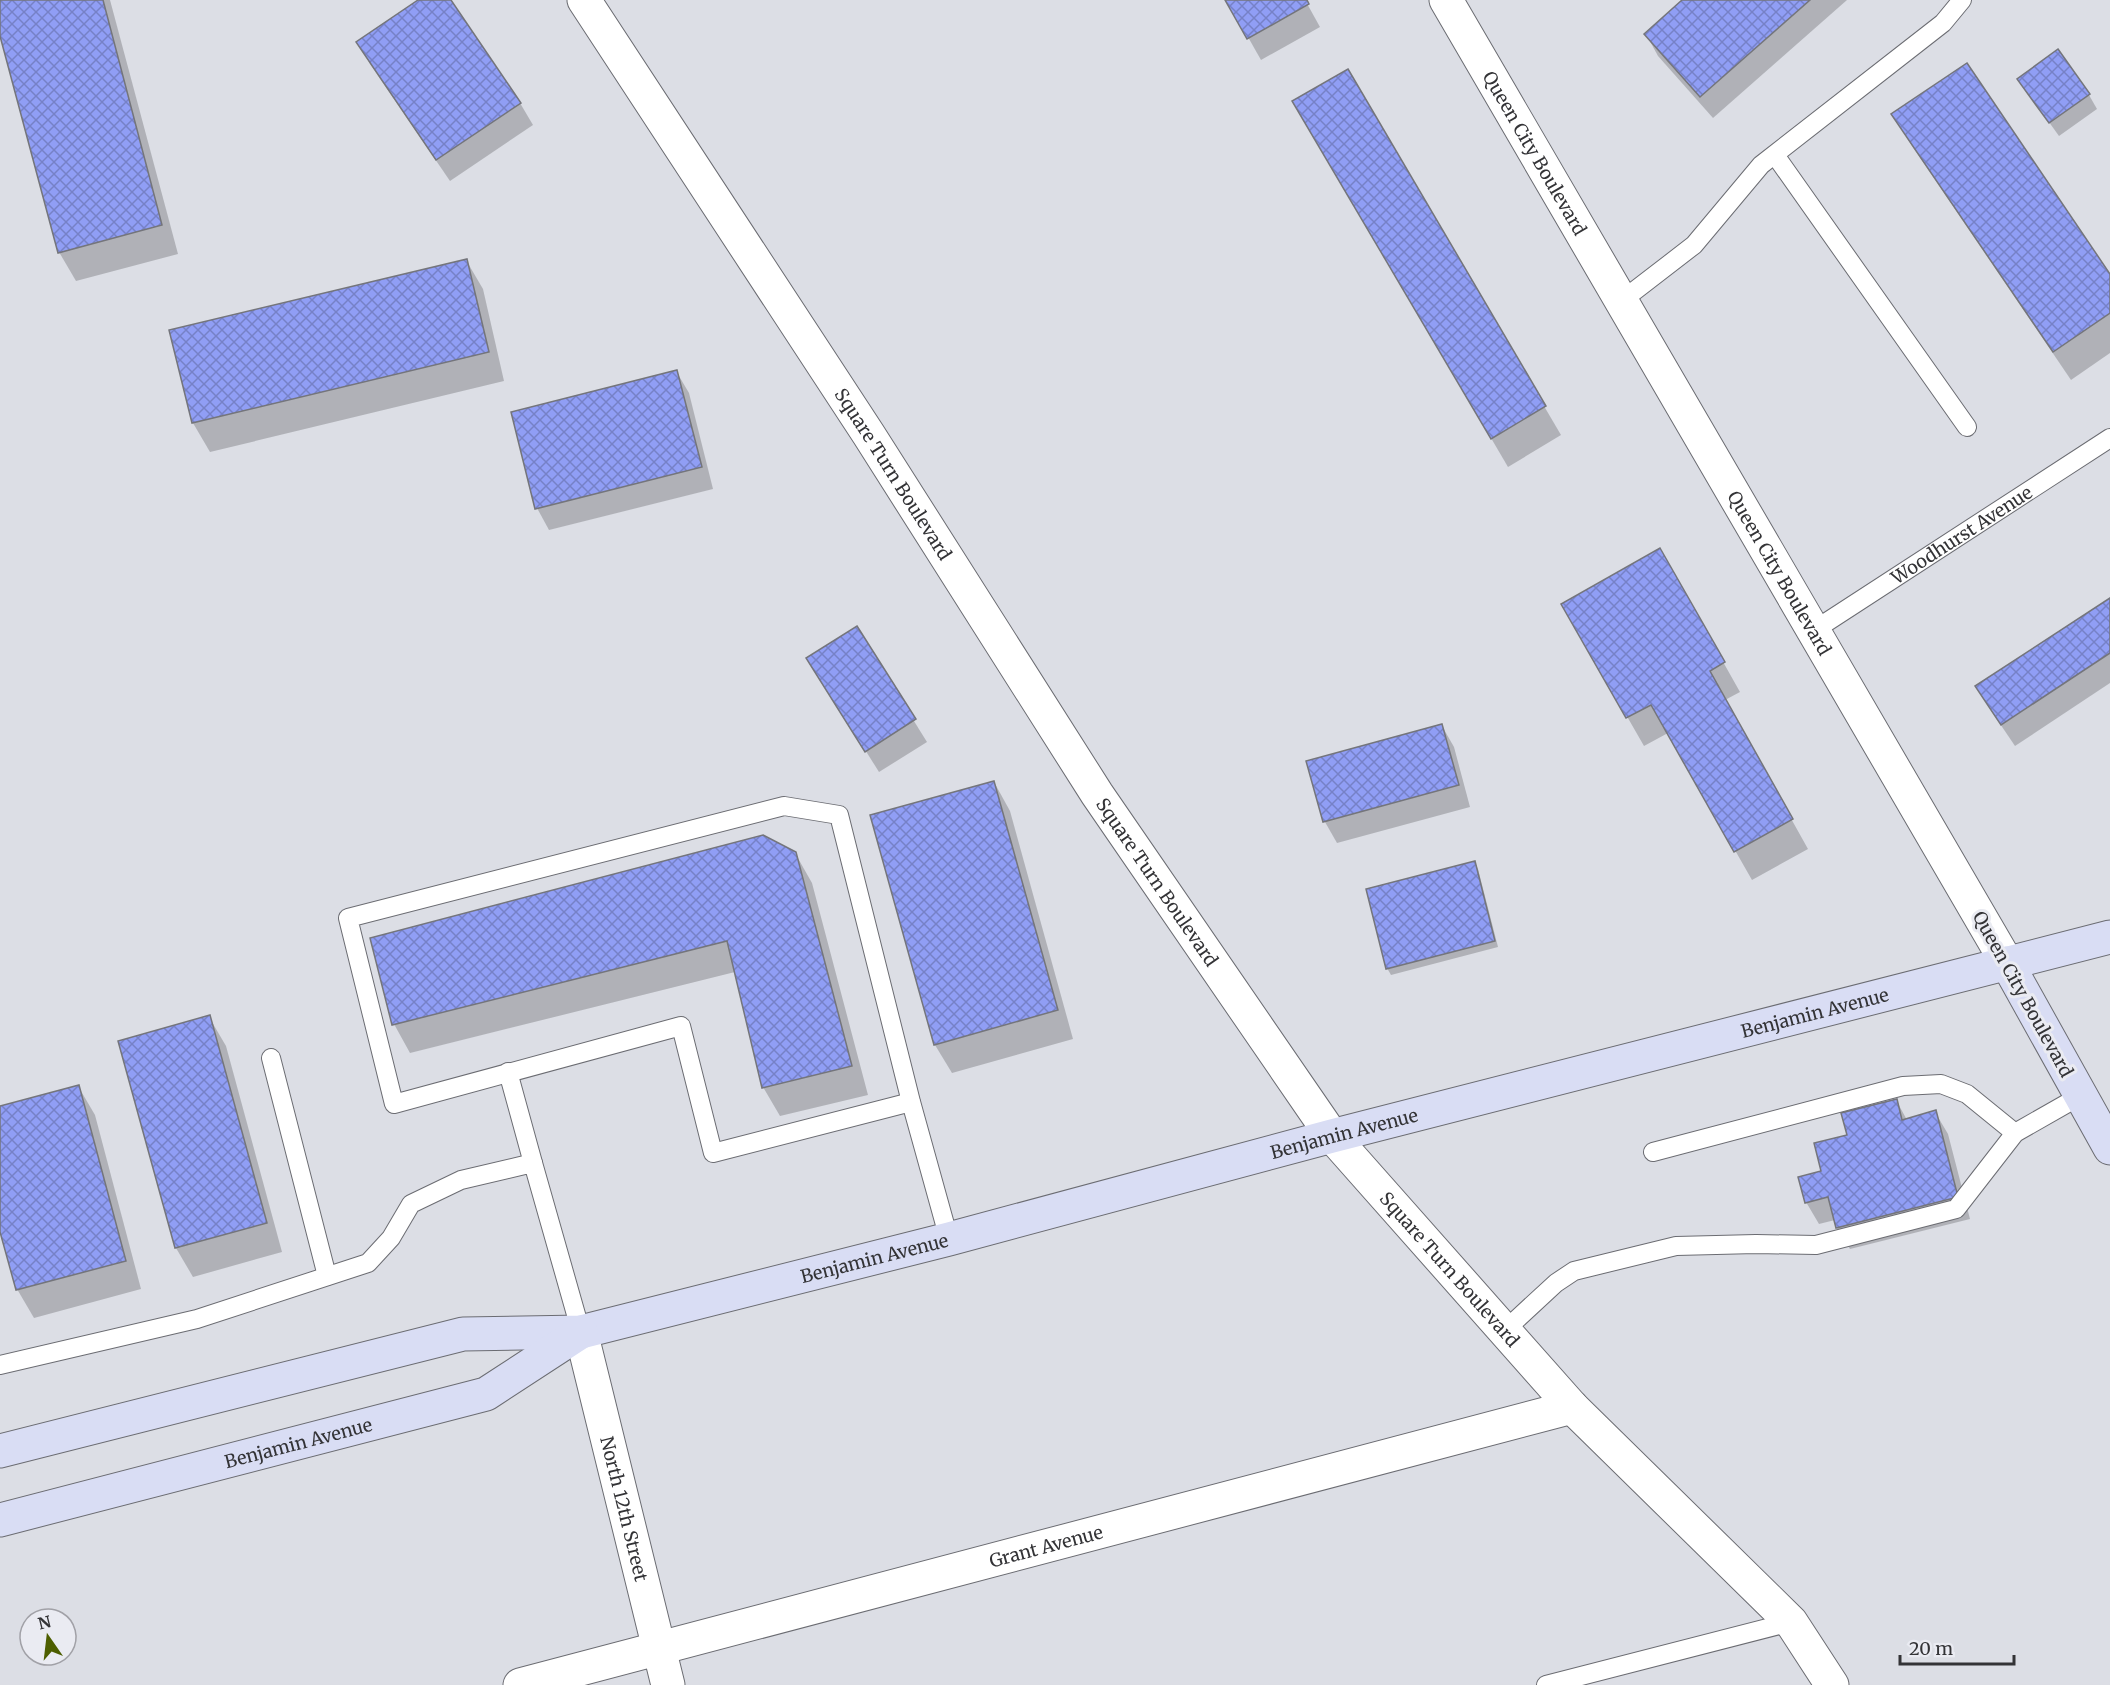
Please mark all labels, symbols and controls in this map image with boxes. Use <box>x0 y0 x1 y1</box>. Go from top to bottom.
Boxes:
street label: Queen City Boulevard <box>1478 67 1592 239</box>
street label: Square Turn Boulevard <box>830 384 957 564</box>
street label: Woodhurst Avenue <box>1886 480 2036 589</box>
street label: Queen City Boulevard <box>1723 487 1837 659</box>
street label: Square Turn Boulevard <box>1091 793 1223 971</box>
street label: Queen City Boulevard <box>1968 907 2078 1081</box>
street label: Benjamin Avenue <box>1738 983 1891 1042</box>
street label: Benjamin Avenue <box>1268 1103 1420 1164</box>
street label: Square Turn Boulevard <box>1375 1187 1525 1351</box>
street label: Benjamin Avenue <box>798 1228 951 1288</box>
street label: Benjamin Avenue <box>222 1413 374 1473</box>
street label: North 12th Street <box>596 1434 653 1584</box>
street label: Grant Avenue <box>987 1520 1105 1572</box>
north arrow <box>18 1607 78 1667</box>
text: N <box>36 1611 53 1634</box>
scale bar <box>1900 1628 2014 1666</box>
text: 20 m <box>1909 1637 1953 1660</box>

